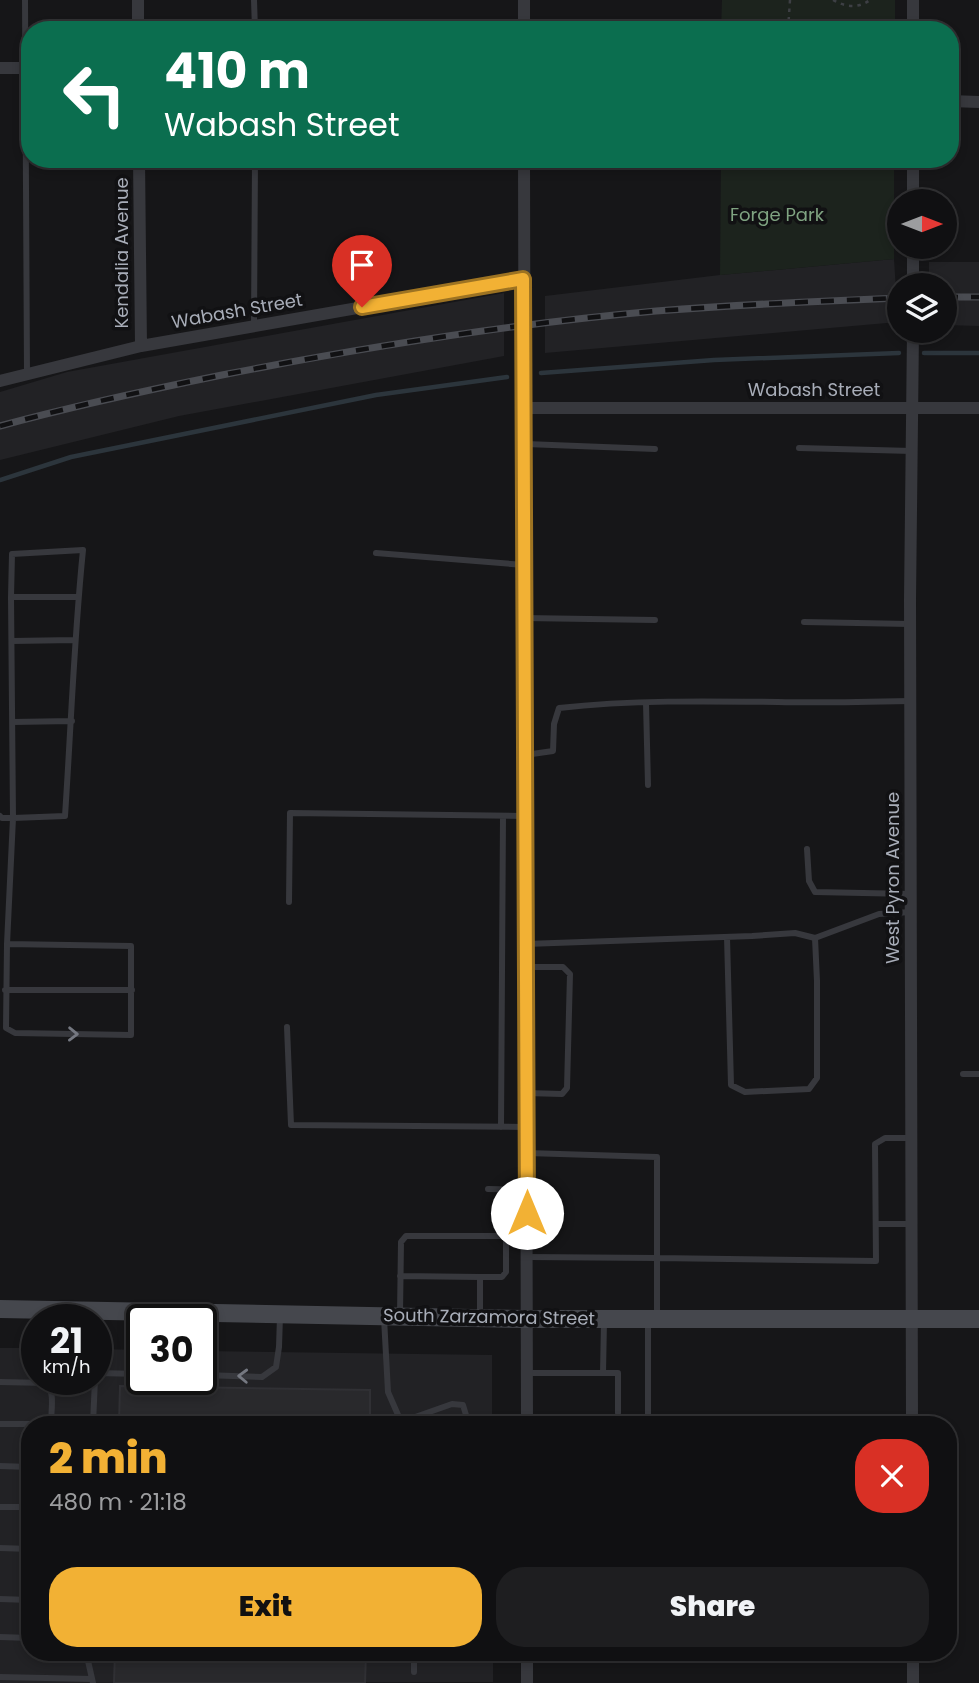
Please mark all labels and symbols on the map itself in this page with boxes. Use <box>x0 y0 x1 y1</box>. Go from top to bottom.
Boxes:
street label: Kendalia Avenue <box>109 177 134 329</box>
north arrow <box>887 189 957 259</box>
park label: Forge Park <box>730 202 825 227</box>
pin <box>332 235 392 307</box>
street label: Wabash Street <box>169 287 304 334</box>
street label: Wabash Street <box>748 377 880 402</box>
street label: West Pyron Avenue <box>880 792 905 964</box>
one-way arrow <box>68 1026 78 1042</box>
position arrow <box>490 1176 564 1250</box>
street label: South Zarzamora Street <box>383 1302 595 1331</box>
speed limit sign: 30 <box>126 1304 217 1395</box>
one-way arrow <box>237 1368 248 1384</box>

